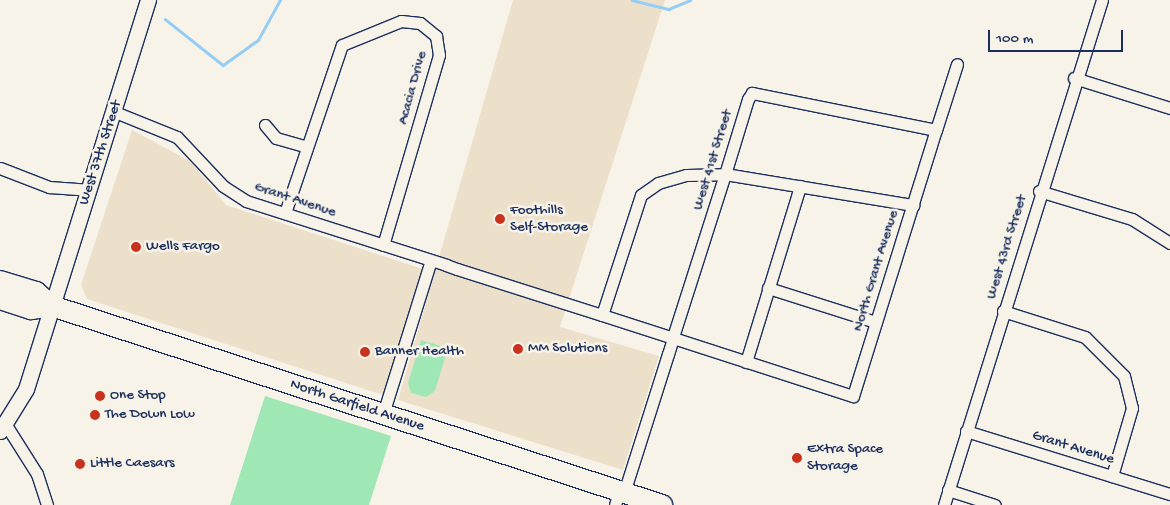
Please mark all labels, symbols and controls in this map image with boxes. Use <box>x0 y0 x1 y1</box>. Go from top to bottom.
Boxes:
scale bar <box>990 20 1125 52</box>
text: 100 m <box>996 30 1033 48</box>
street label: Acacia Drive <box>395 49 431 127</box>
street label: West 37th Street <box>76 98 126 208</box>
street label: West 41st Street <box>689 108 737 212</box>
street label: Grant Avenue <box>252 178 338 222</box>
street label: West 43rd Street <box>983 193 1031 301</box>
place label: Foothills Self-Storage <box>510 201 588 236</box>
street label: North Grant Avenue <box>849 208 903 334</box>
marker: Foothills Self-Storage <box>494 213 506 225</box>
place label: Wells Fargo <box>146 238 220 256</box>
marker: Wells Fargo <box>130 241 142 253</box>
place label: MM Solutions <box>528 340 607 358</box>
place label: Banner Health <box>375 343 464 361</box>
marker: MM Solutions <box>512 343 524 355</box>
marker: Banner Health <box>359 346 371 358</box>
street label: North Garfield Avenue <box>288 376 426 436</box>
place label: One Stop <box>110 387 166 405</box>
marker: One Stop <box>94 390 106 402</box>
place label: The Down Low <box>105 406 195 424</box>
marker: The Down Low <box>89 409 101 421</box>
street label: Grant Avenue <box>1030 427 1116 469</box>
place label: Extra Space Storage <box>807 440 883 475</box>
marker: Extra Space Storage <box>791 452 803 464</box>
place label: Little Caesars <box>90 455 174 473</box>
marker: Little Caesars <box>74 458 86 470</box>

